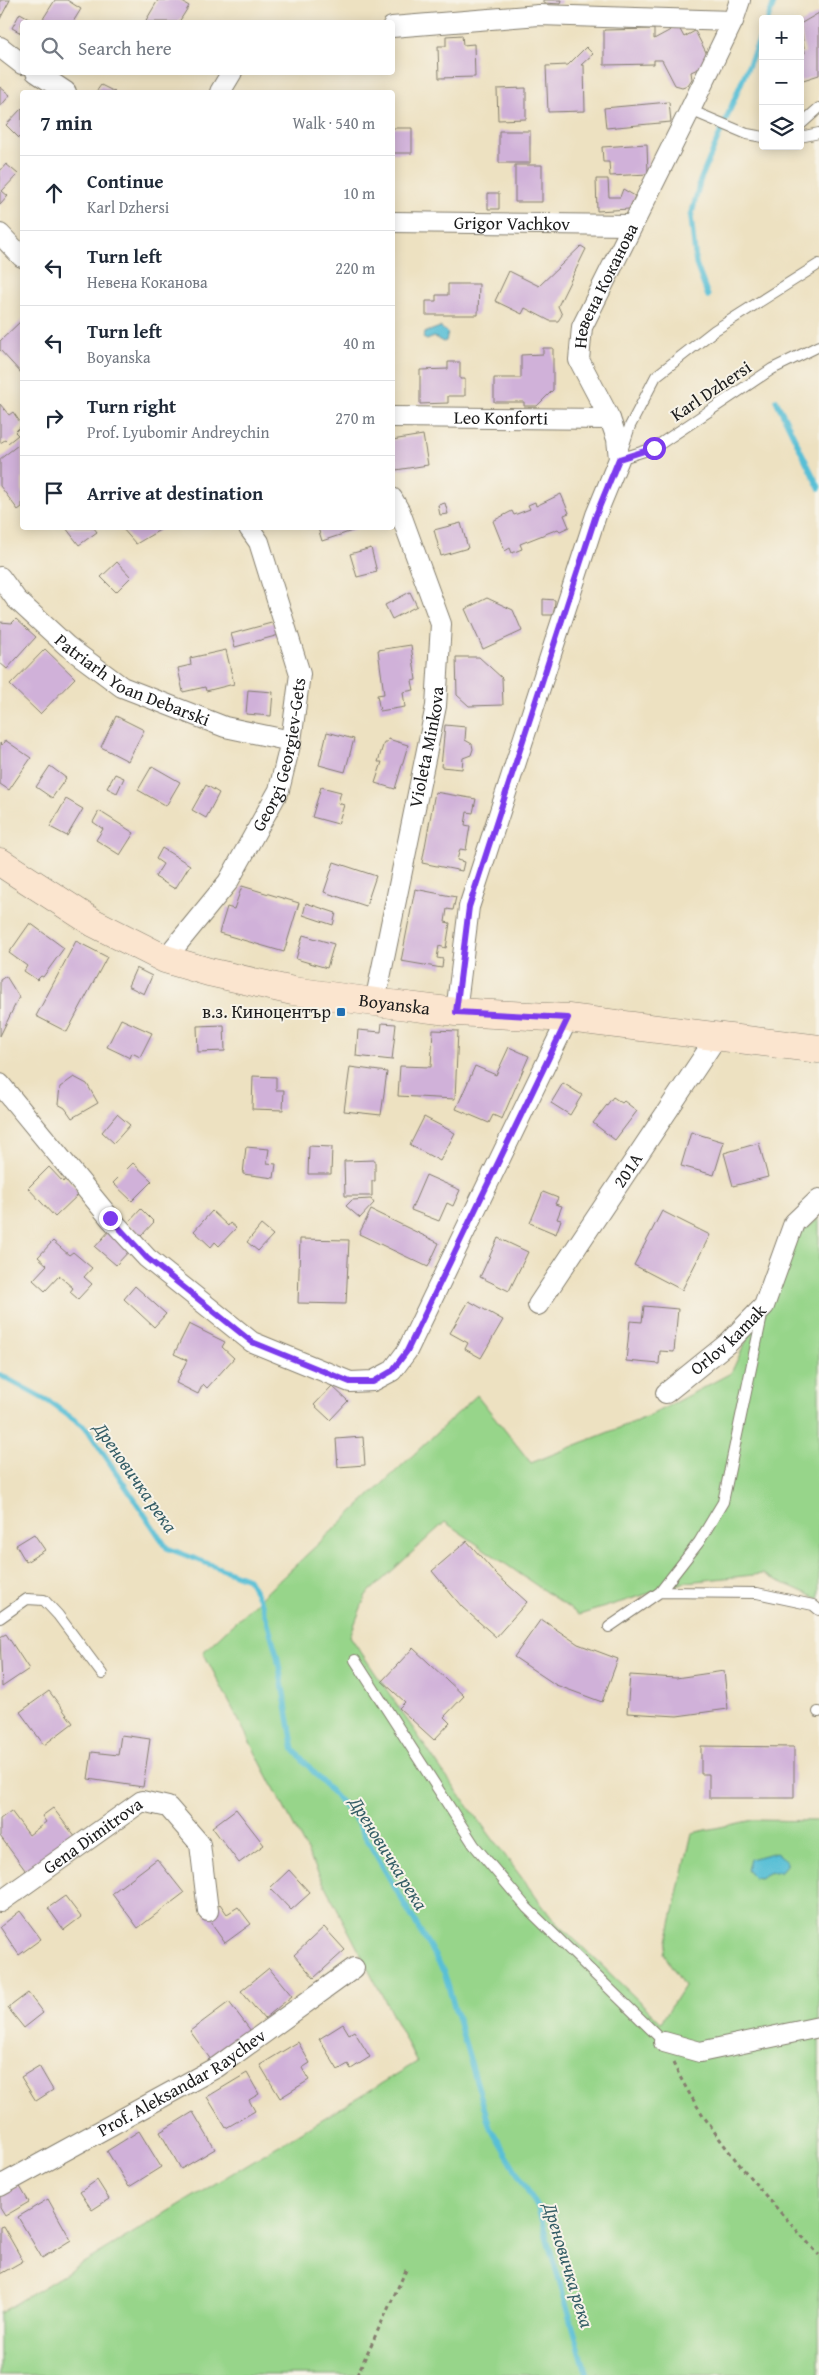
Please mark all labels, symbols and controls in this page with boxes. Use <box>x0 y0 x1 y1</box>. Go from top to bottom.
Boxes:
map controls <box>759 15 804 150</box>
button: + <box>759 15 804 60</box>
search box <box>20 20 395 75</box>
icon: search <box>38 34 66 62</box>
text: Search here <box>78 34 172 62</box>
button: − <box>759 60 804 105</box>
button: layers <box>759 105 804 150</box>
text: 7 min <box>40 107 92 138</box>
text: Walk · 540 m <box>292 111 375 135</box>
text: Continue <box>87 167 164 195</box>
icon: ahead <box>40 179 68 207</box>
text: 10 m <box>343 181 375 205</box>
text: Karl Dzhersi <box>87 195 169 219</box>
street label: Grigor Vachkov <box>454 209 570 237</box>
street label: Невена Коканова <box>566 218 645 350</box>
text: Turn left <box>87 242 162 270</box>
icon: left <box>40 254 68 282</box>
text: 220 m <box>335 256 375 280</box>
text: Невена Коканова <box>87 270 208 294</box>
text: Turn left <box>87 317 162 345</box>
icon: left <box>40 329 68 357</box>
text: 40 m <box>343 331 375 355</box>
text: Boyanska <box>87 345 151 369</box>
street label: Karl Dzhersi <box>665 354 757 428</box>
text: Turn right <box>87 392 176 420</box>
icon: right <box>40 404 68 432</box>
street label: Leo Konforti <box>454 404 548 431</box>
text: 270 m <box>335 406 375 430</box>
text: Prof. Lyubomir Andreychin <box>87 420 270 444</box>
route start <box>643 437 666 460</box>
icon: arrive <box>40 479 68 507</box>
text: Arrive at destination <box>87 479 263 507</box>
street label: Patriarh Yoan Debarski <box>49 627 214 733</box>
street label: Georgi Georgiev-Gets <box>245 676 312 836</box>
street label: Violeta Minkova <box>401 685 450 810</box>
street label: Boyanska <box>357 986 432 1022</box>
place label: в.з. Киноцентър <box>202 998 331 1025</box>
marker: в.з. Киноцентър <box>335 1006 347 1018</box>
street label: 201А <box>606 1147 649 1193</box>
route end <box>99 1207 122 1230</box>
street label: Orlov kamak <box>684 1297 773 1382</box>
water label: Дреновичка река <box>87 1415 185 1538</box>
street label: Gena Dimitrova <box>37 1790 148 1880</box>
water label: Дреновичка река <box>342 1790 435 1916</box>
street label: Prof. Aleksandar Raychev <box>92 2022 271 2143</box>
water label: Дреновичка река <box>536 2198 601 2331</box>

